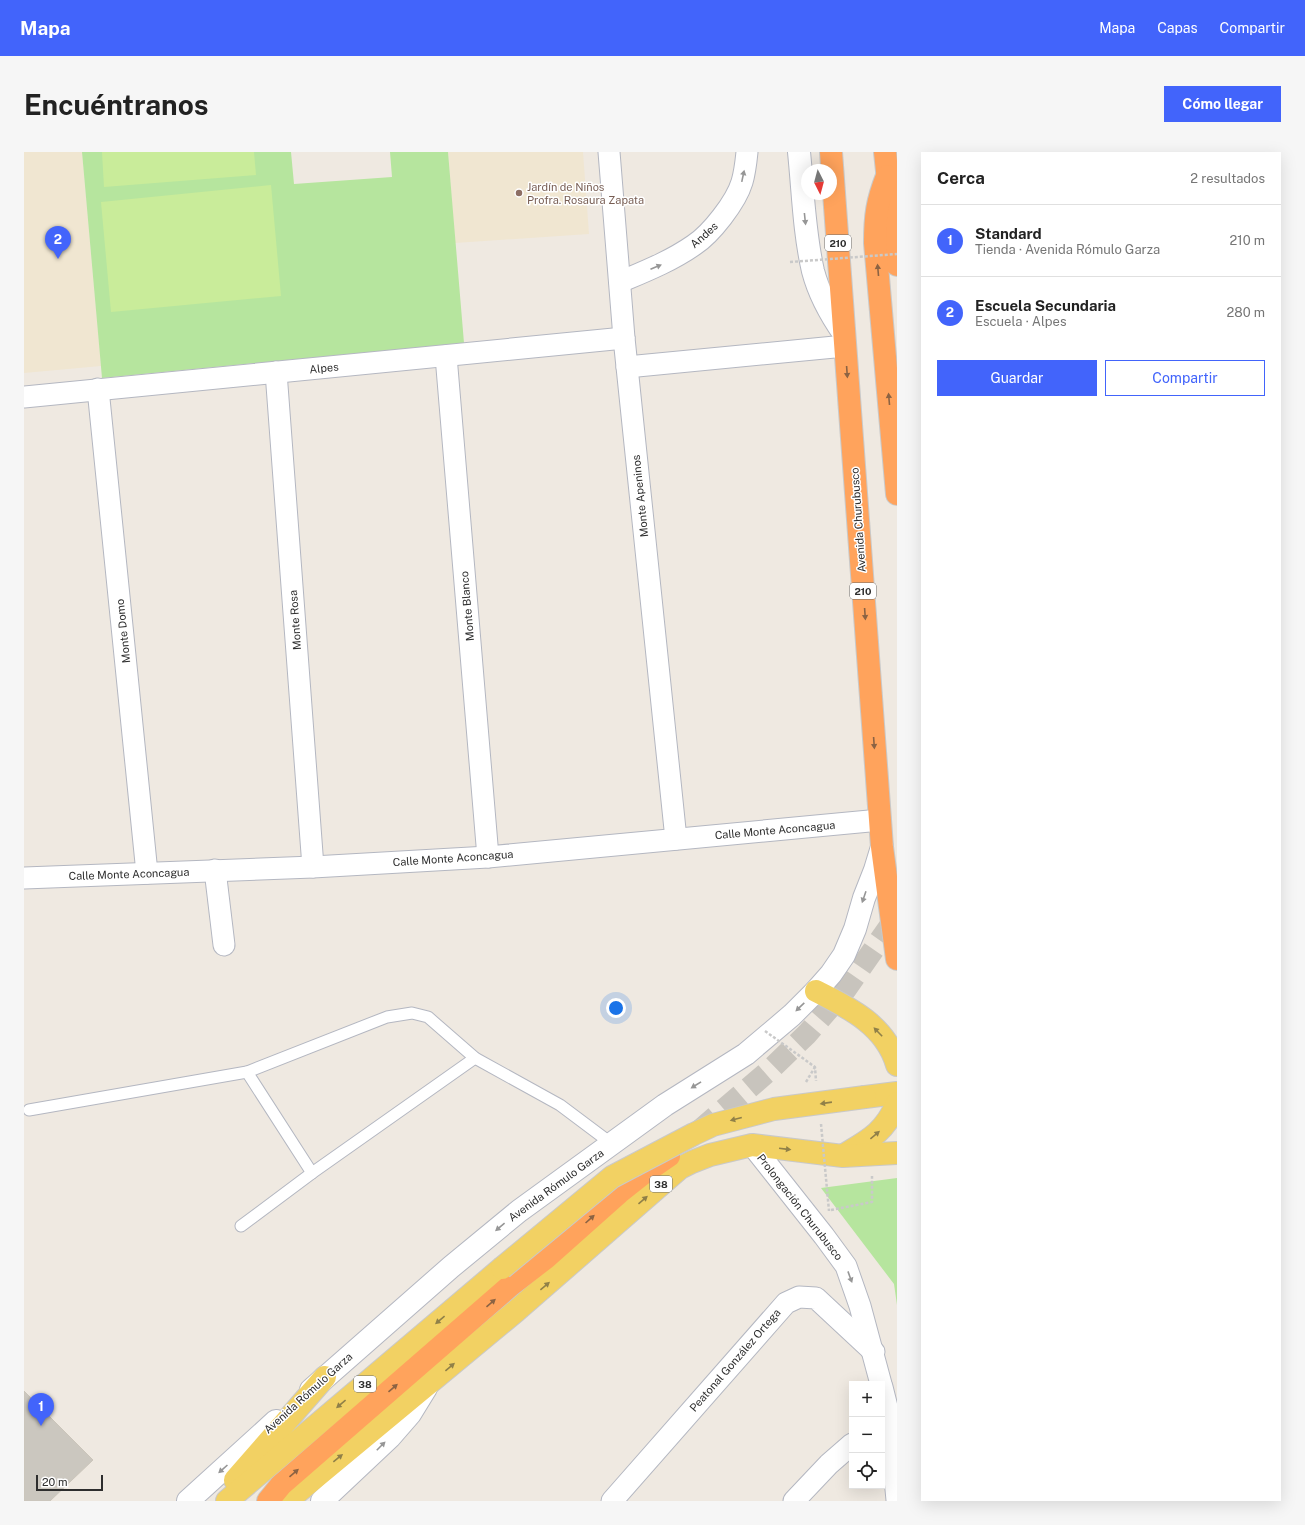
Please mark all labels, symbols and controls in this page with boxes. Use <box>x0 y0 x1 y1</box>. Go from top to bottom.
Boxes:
text: Mapa <box>20 17 70 39</box>
text: Mapa <box>1099 20 1135 36</box>
text: Capas <box>1157 20 1198 36</box>
text: Compartir <box>1220 20 1285 36</box>
button: Cómo llegar <box>1164 86 1281 122</box>
text: Encuéntranos <box>24 88 209 121</box>
north arrow <box>801 164 837 200</box>
text: Cerca <box>937 168 985 188</box>
one-way arrow <box>741 170 747 182</box>
text: 2 resultados <box>1190 171 1265 186</box>
place label: Jardín de Niños Profra. Rosaura Zapata <box>527 181 644 206</box>
marker: Jardín de Niños Profra. Rosaura Zapata <box>514 188 524 198</box>
one-way arrow <box>802 213 809 225</box>
street label: Andes <box>688 219 720 250</box>
text: Standard <box>975 225 1042 242</box>
pin: 2 <box>45 226 71 259</box>
text: 1 <box>947 233 953 248</box>
text: 210 m <box>1230 233 1265 248</box>
road number: 210 <box>825 235 851 251</box>
text: Tienda · Avenida Rómulo Garza <box>975 242 1160 257</box>
one-way arrow <box>650 263 662 270</box>
one-way arrow <box>875 264 881 276</box>
text: Escuela Secundaria <box>975 297 1116 314</box>
text: 2 <box>946 305 954 320</box>
text: 280 m <box>1227 305 1265 320</box>
text: Escuela · Alpes <box>975 314 1067 329</box>
street label: Alpes <box>309 360 340 376</box>
button: Guardar <box>937 360 1097 396</box>
button: Compartir <box>1105 360 1265 396</box>
one-way arrow <box>843 366 850 378</box>
one-way arrow <box>886 393 892 405</box>
street label: Monte Apeninos <box>630 454 650 538</box>
street label: Avenida Churubusco <box>848 467 868 573</box>
street label: Monte Blanco <box>458 571 476 641</box>
road number: 210 <box>850 583 876 599</box>
street label: Monte Rosa <box>287 590 303 650</box>
street label: Monte Domo <box>114 598 132 664</box>
one-way arrow <box>861 608 868 620</box>
one-way arrow <box>871 737 878 749</box>
street label: Calle Monte Aconcagua <box>714 819 836 841</box>
street label: Calle Monte Aconcagua <box>392 848 514 868</box>
street label: Calle Monte Aconcagua <box>68 866 190 882</box>
one-way arrow <box>861 892 867 904</box>
your location <box>606 998 626 1018</box>
one-way arrow <box>795 1002 805 1012</box>
one-way arrow <box>874 1027 883 1037</box>
one-way arrow <box>690 1082 702 1089</box>
one-way arrow <box>820 1099 832 1106</box>
one-way arrow <box>730 1116 742 1122</box>
one-way arrow <box>870 1130 881 1139</box>
street label: Avenida Rómulo Garza <box>506 1146 606 1224</box>
one-way arrow <box>779 1146 791 1152</box>
street label: Prolongación Churubusco <box>755 1152 845 1262</box>
road number: 38 <box>650 1176 672 1192</box>
one-way arrow <box>638 1196 647 1205</box>
one-way arrow <box>585 1214 595 1223</box>
one-way arrow <box>495 1222 505 1231</box>
one-way arrow <box>847 1272 853 1284</box>
one-way arrow <box>540 1282 551 1291</box>
one-way arrow <box>486 1298 496 1307</box>
street label: Peatonal González Ortega <box>687 1306 783 1414</box>
one-way arrow <box>435 1316 446 1325</box>
street label: Avenida Rómulo Garza <box>261 1350 355 1436</box>
one-way arrow <box>444 1362 455 1371</box>
road number: 38 <box>354 1376 376 1392</box>
map controls <box>849 1381 885 1489</box>
button: + <box>849 1381 885 1417</box>
one-way arrow <box>387 1383 398 1392</box>
pin: 1 <box>28 1393 54 1426</box>
one-way arrow <box>336 1400 347 1409</box>
button: − <box>849 1417 885 1453</box>
one-way arrow <box>376 1441 386 1451</box>
button: locate <box>849 1453 885 1489</box>
one-way arrow <box>333 1454 344 1462</box>
one-way arrow <box>218 1465 229 1474</box>
one-way arrow <box>290 1469 299 1478</box>
scale bar <box>36 1473 103 1492</box>
text: 20 m <box>42 1476 67 1488</box>

